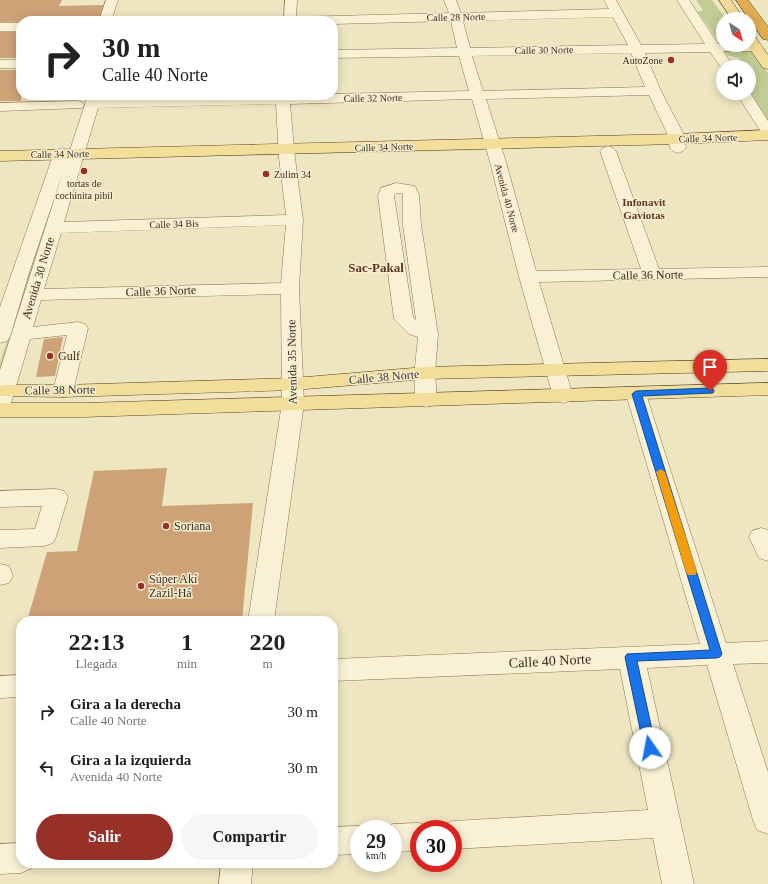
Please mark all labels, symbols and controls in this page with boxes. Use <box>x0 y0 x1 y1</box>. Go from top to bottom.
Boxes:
street label: Calle 28 Norte <box>426 11 486 23</box>
north arrow <box>716 12 756 52</box>
map controls <box>716 12 756 100</box>
icon: right <box>36 32 88 84</box>
text: 30 m <box>102 32 160 63</box>
street label: Calle 30 Norte <box>514 44 574 56</box>
place label: AutoZone <box>622 55 664 66</box>
marker: AutoZone <box>666 55 676 65</box>
button: sound <box>716 60 756 100</box>
text: Calle 40 Norte <box>102 65 208 85</box>
street label: Calle 32 Norte <box>343 92 403 104</box>
street label: Calle 34 Norte <box>678 131 738 145</box>
street label: Calle 34 Norte <box>354 140 414 154</box>
street label: Calle 34 Norte <box>30 148 90 160</box>
street label: Avenida 40 Norte <box>493 162 522 234</box>
marker: tortas de cochinita pibil <box>79 166 89 176</box>
marker: Zulim 34 <box>261 169 271 179</box>
place label: Zulim 34 <box>274 169 311 180</box>
place label: tortas de cochinita pibil <box>55 178 113 201</box>
district label: Infonavit Gaviotas <box>622 196 666 221</box>
street label: Calle 34 Bis <box>149 218 199 230</box>
street label: Avenida 30 Norte <box>19 235 57 321</box>
district label: Sac-Pakal <box>348 260 404 275</box>
street label: Calle 36 Norte <box>613 267 683 283</box>
street label: Calle 36 Norte <box>125 283 197 299</box>
street label: Avenida 35 Norte <box>284 319 300 405</box>
place label: Gulf <box>58 349 80 363</box>
pin <box>693 350 727 391</box>
marker: Gulf <box>45 351 55 361</box>
icon: arrive <box>699 356 721 378</box>
street label: Calle 38 Norte <box>348 367 420 387</box>
street label: Calle 38 Norte <box>25 382 95 398</box>
place label: Soriana <box>174 519 211 533</box>
marker: Soriana <box>161 521 171 531</box>
place label: Súper Akí Zazil-Há <box>149 572 198 600</box>
marker: Súper Akí Zazil-Há <box>136 581 146 591</box>
text: 22:13 <box>68 629 124 655</box>
text: 1 <box>181 629 193 655</box>
text: 220 <box>250 629 286 655</box>
street label: Calle 40 Norte <box>508 651 592 671</box>
text: Llegada <box>76 656 117 671</box>
text: min <box>177 656 197 671</box>
text: m <box>262 656 273 671</box>
text: Gira a la derecha <box>70 696 181 712</box>
icon: right <box>36 701 58 723</box>
text: 30 m <box>288 704 318 720</box>
text: Calle 40 Norte <box>70 713 147 728</box>
position arrow <box>629 727 671 769</box>
text: Gira a la izquierda <box>70 752 191 768</box>
icon: left <box>36 757 58 779</box>
text: 30 m <box>288 760 318 776</box>
text: Avenida 40 Norte <box>70 769 162 784</box>
button: Salir <box>36 814 173 860</box>
button: Compartir <box>181 814 318 860</box>
speed limit sign: 30 <box>410 820 462 872</box>
text: 29 <box>366 830 386 852</box>
text: km/h <box>366 850 386 861</box>

